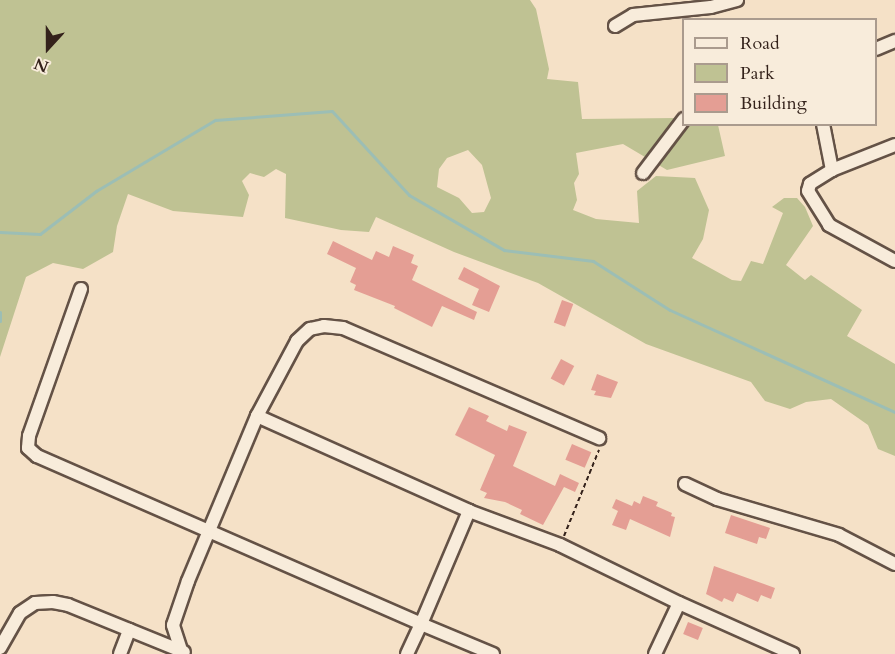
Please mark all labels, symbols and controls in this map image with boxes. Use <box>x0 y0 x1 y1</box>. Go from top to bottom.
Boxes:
north arrow <box>18 18 78 78</box>
legend <box>682 18 877 126</box>
text: Road <box>740 31 780 56</box>
text: N <box>31 52 52 78</box>
text: Park <box>740 61 775 86</box>
text: Building <box>740 91 807 116</box>

